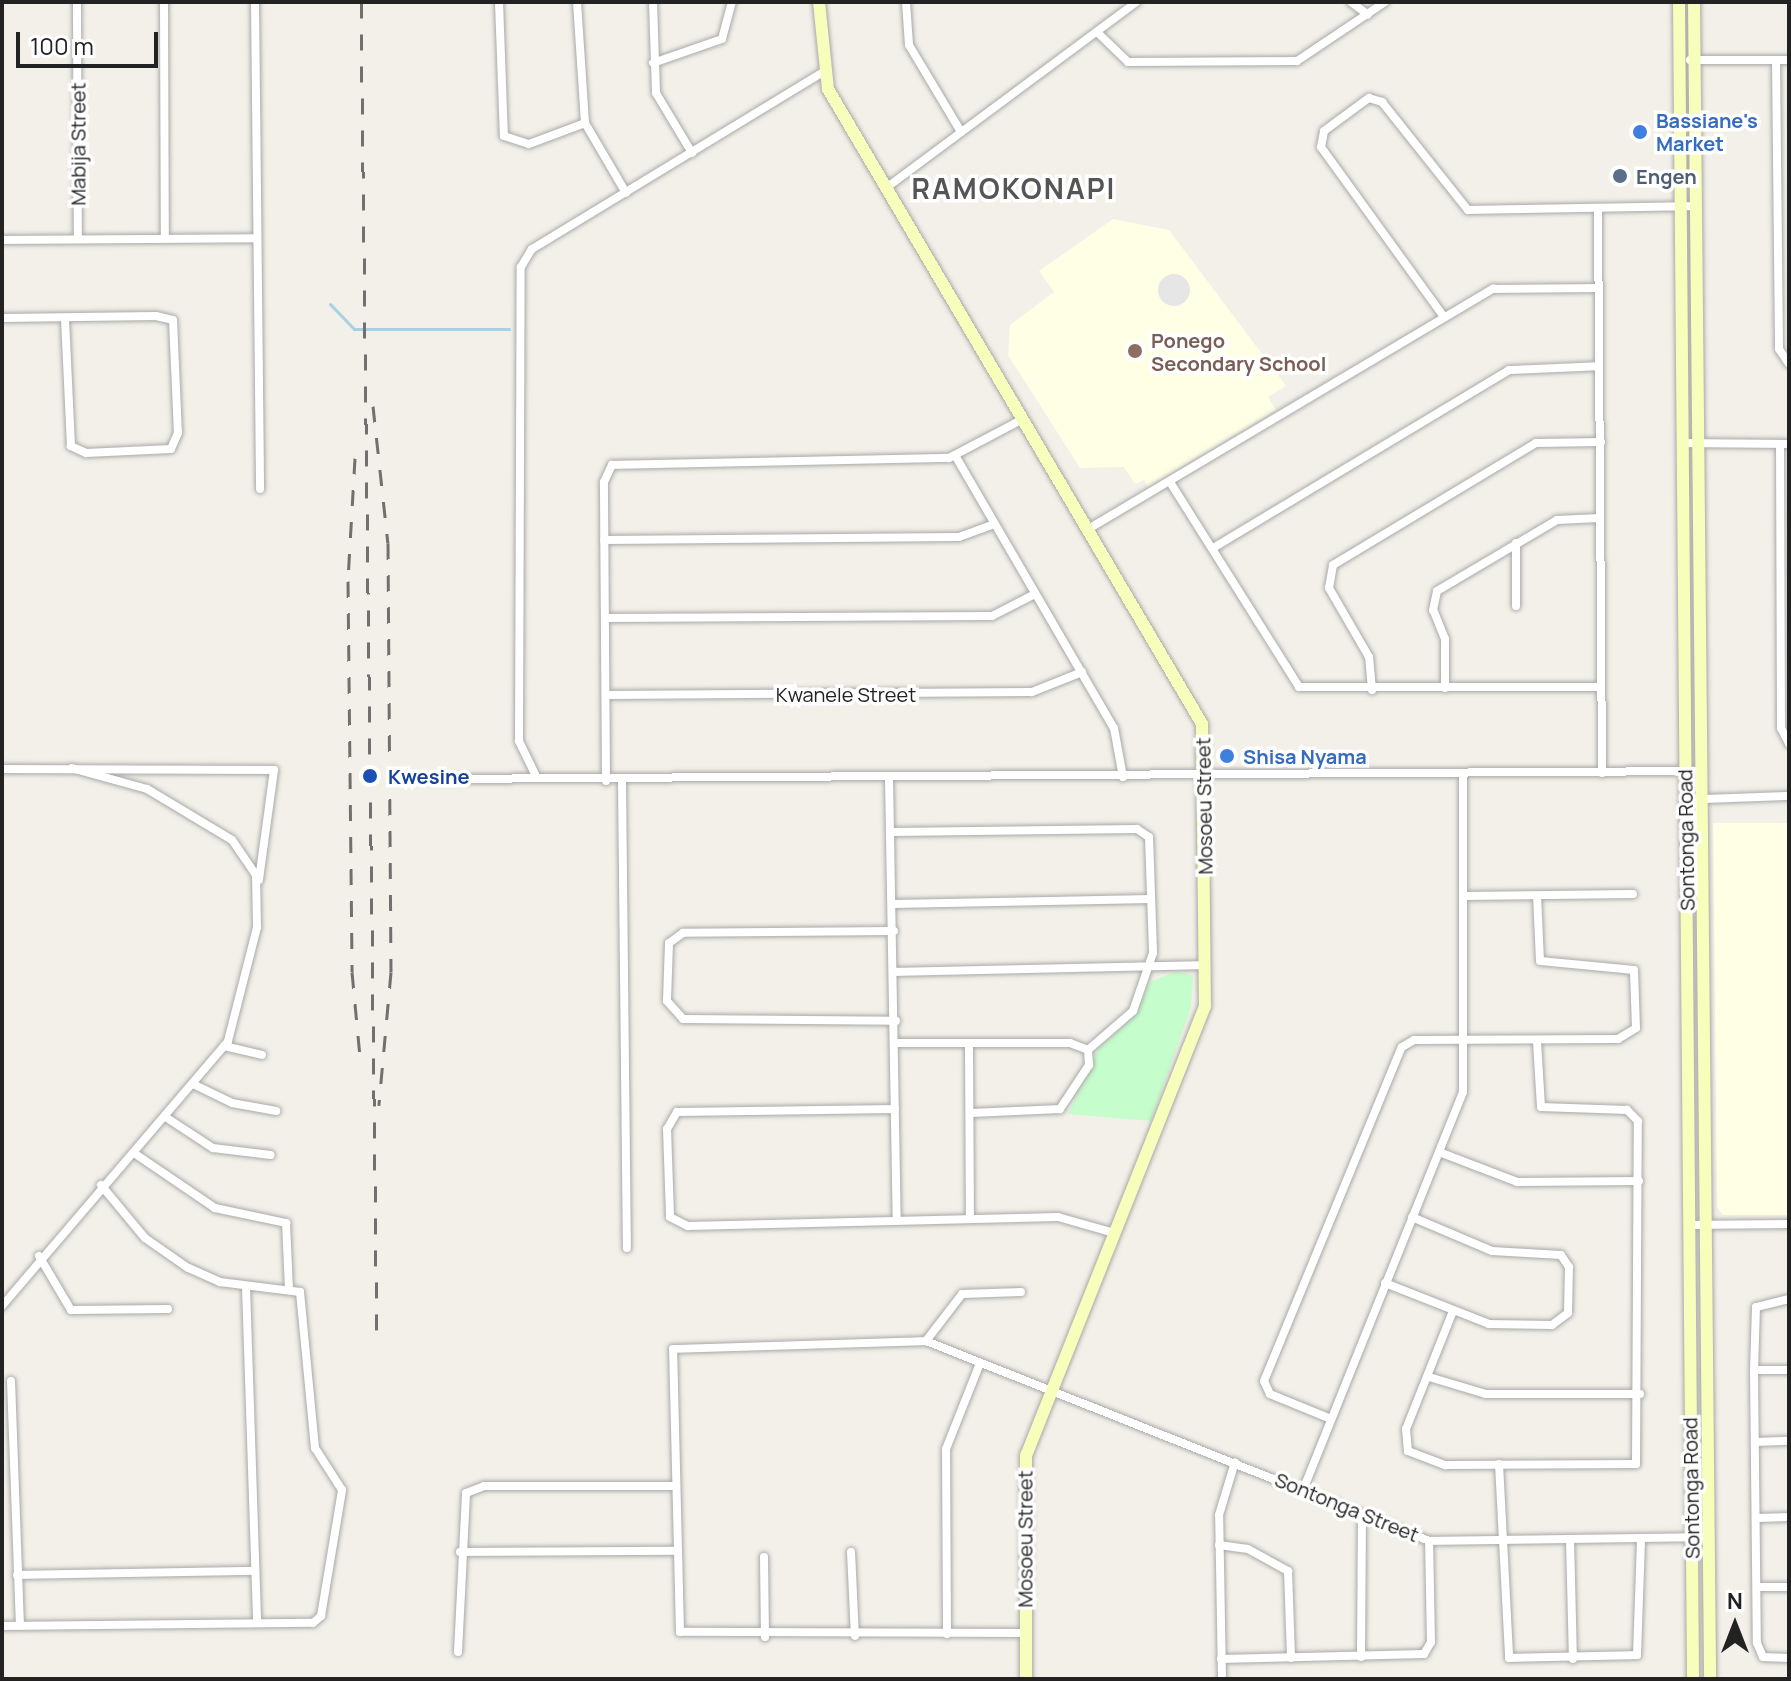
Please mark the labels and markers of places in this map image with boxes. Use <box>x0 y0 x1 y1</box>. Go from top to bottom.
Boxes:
place label: Bassiane's Market <box>1656 108 1758 155</box>
marker: Bassiane's Market <box>1631 123 1649 141</box>
place label: Engen <box>1636 164 1697 188</box>
marker: Engen <box>1611 167 1629 185</box>
place label: Ponego Secondary School <box>1151 328 1326 375</box>
marker: Ponego Secondary School <box>1126 342 1144 360</box>
place label: Shisa Nyama <box>1243 744 1367 768</box>
marker: Shisa Nyama <box>1218 747 1236 765</box>
place label: Kwesine <box>388 764 469 788</box>
marker: Kwesine <box>359 765 381 787</box>

